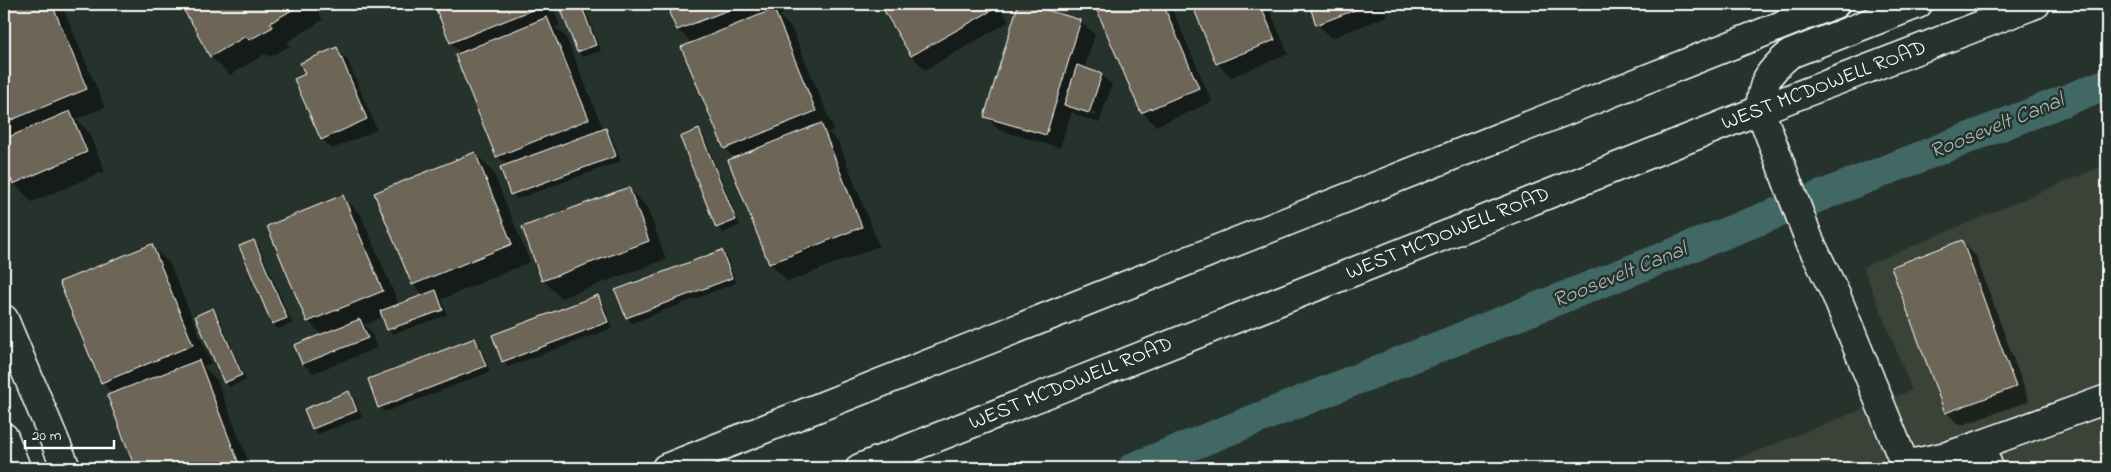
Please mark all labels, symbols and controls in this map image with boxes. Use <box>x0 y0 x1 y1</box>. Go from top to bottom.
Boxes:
street label: WEST MCDOWELL ROAD <box>1717 33 1931 139</box>
water label: Roosevelt Canal <box>1925 85 2071 168</box>
street label: WEST MCDOWELL ROAD <box>1342 179 1554 289</box>
water label: Roosevelt Canal <box>1548 234 1694 317</box>
street label: WEST MCDOWELL ROAD <box>965 329 1177 439</box>
scale bar <box>25 417 114 449</box>
text: 20 m <box>32 425 62 447</box>

